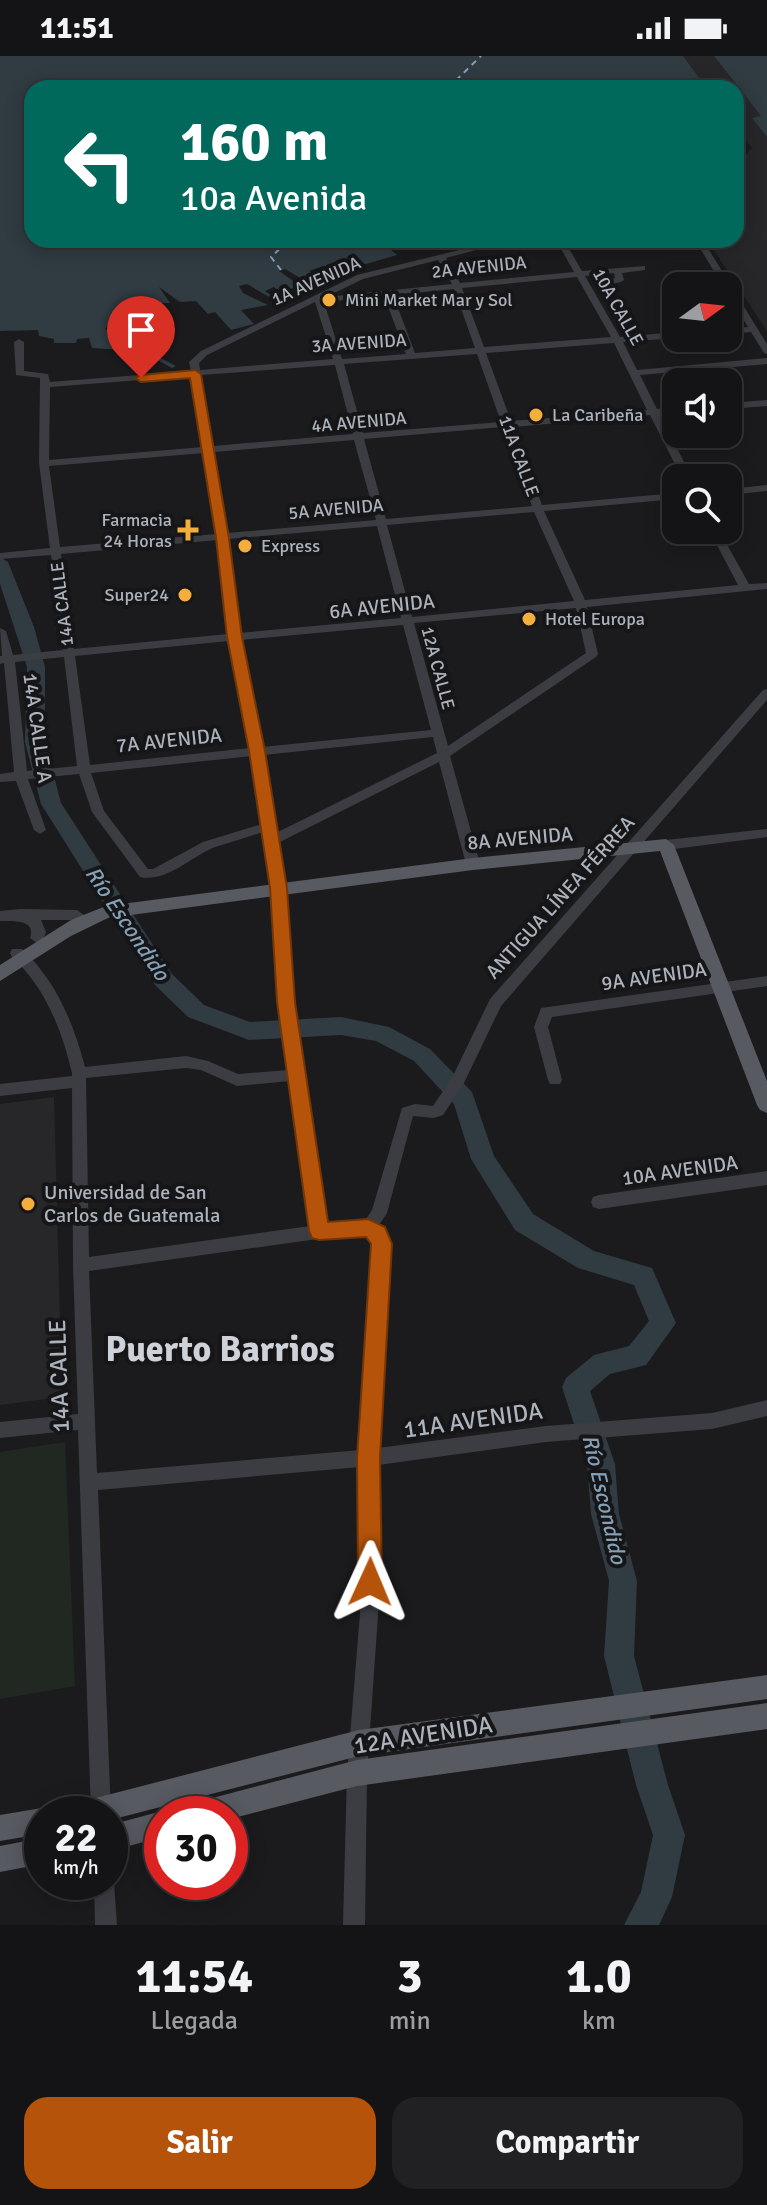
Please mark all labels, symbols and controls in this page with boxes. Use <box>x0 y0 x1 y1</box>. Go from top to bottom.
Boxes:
text: 11:51 <box>40 10 114 47</box>
text: 160 m <box>180 107 328 176</box>
icon: left <box>48 112 152 216</box>
text: 10a Avenida <box>180 176 367 221</box>
street label: 2A AVENIDA <box>430 251 528 283</box>
street label: 1A AVENIDA <box>268 252 364 310</box>
street label: 10A CALLE <box>588 265 648 349</box>
north arrow <box>662 272 742 352</box>
map controls <box>662 272 742 544</box>
place label: Mini Market Mar y Sol <box>345 289 513 311</box>
marker: Mini Market Mar y Sol <box>320 291 338 309</box>
pin <box>107 296 175 378</box>
icon: arrive <box>119 308 163 352</box>
street label: 3A AVENIDA <box>311 329 407 357</box>
button: sound <box>662 368 742 448</box>
place label: La Caribeña <box>552 404 643 426</box>
marker: La Caribeña <box>527 406 545 424</box>
street label: 4A AVENIDA <box>311 407 407 437</box>
street label: 11A CALLE <box>494 412 544 500</box>
button: search <box>662 464 742 544</box>
street label: 5A AVENIDA <box>288 494 384 524</box>
place label: Farmacia 24 Horas <box>101 509 172 552</box>
marker: Farmacia 24 Horas <box>179 521 197 539</box>
place label: Express <box>261 535 320 557</box>
marker: Express <box>236 537 254 555</box>
street label: 14A CALLE <box>46 561 78 647</box>
place label: Super24 <box>105 584 169 606</box>
marker: Super24 <box>176 586 194 604</box>
street label: 6A AVENIDA <box>328 589 436 624</box>
place label: Hotel Europa <box>545 608 645 630</box>
marker: Hotel Europa <box>520 610 538 628</box>
street label: 12A CALLE <box>416 624 460 712</box>
street label: 14A CALLE A <box>17 671 58 785</box>
street label: 7A AVENIDA <box>115 723 223 758</box>
street label: ANTIGUA LÍNEA FÉRREA <box>480 811 640 984</box>
street label: 8A AVENIDA <box>466 821 574 856</box>
water label: Río Escondido <box>80 861 177 987</box>
street label: 9A AVENIDA <box>600 957 708 996</box>
street label: 10A AVENIDA <box>621 1150 740 1191</box>
place label: Universidad de San Carlos de Guatemala <box>44 1180 220 1228</box>
marker: Universidad de San Carlos de Guatemala <box>19 1195 37 1213</box>
street label: 14A CALLE <box>42 1319 76 1433</box>
district label: Puerto Barrios <box>105 1327 335 1372</box>
street label: 11A AVENIDA <box>402 1395 545 1445</box>
water label: Río Escondido <box>577 1432 633 1568</box>
position arrow <box>328 1540 412 1624</box>
street label: 12A AVENIDA <box>352 1709 495 1761</box>
speed limit sign: 30 <box>144 1796 248 1900</box>
text: 22 <box>54 1813 98 1863</box>
text: km/h <box>53 1855 99 1880</box>
text: 11:54 <box>135 1947 253 2006</box>
text: 3 <box>397 1947 423 2006</box>
text: 1.0 <box>566 1947 632 2006</box>
text: Llegada <box>151 2005 238 2037</box>
text: min <box>389 2005 431 2037</box>
text: km <box>582 2005 616 2037</box>
button: Salir <box>24 2097 376 2189</box>
button: Compartir <box>392 2097 743 2189</box>

